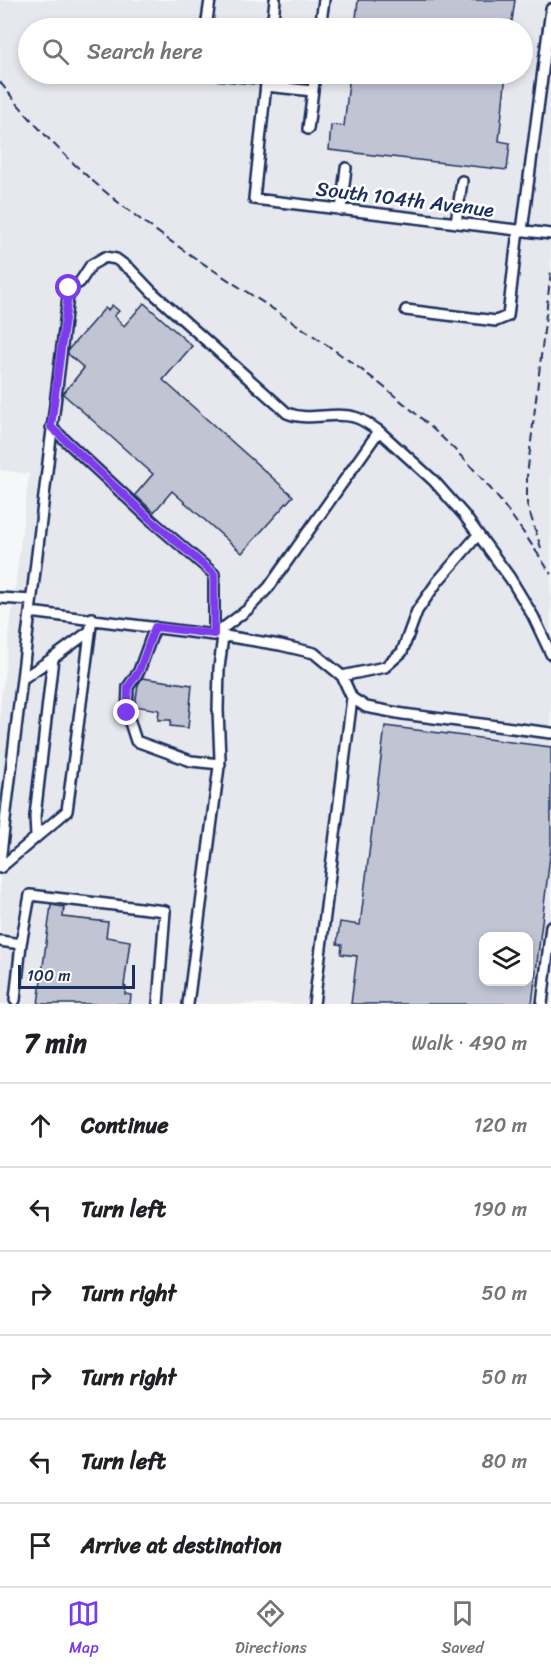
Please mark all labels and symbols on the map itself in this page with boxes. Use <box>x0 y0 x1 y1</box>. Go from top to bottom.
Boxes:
street label: South 104th Avenue <box>314 171 496 228</box>
route start <box>55 274 81 300</box>
route end <box>113 699 139 725</box>
scale bar <box>18 962 135 989</box>

